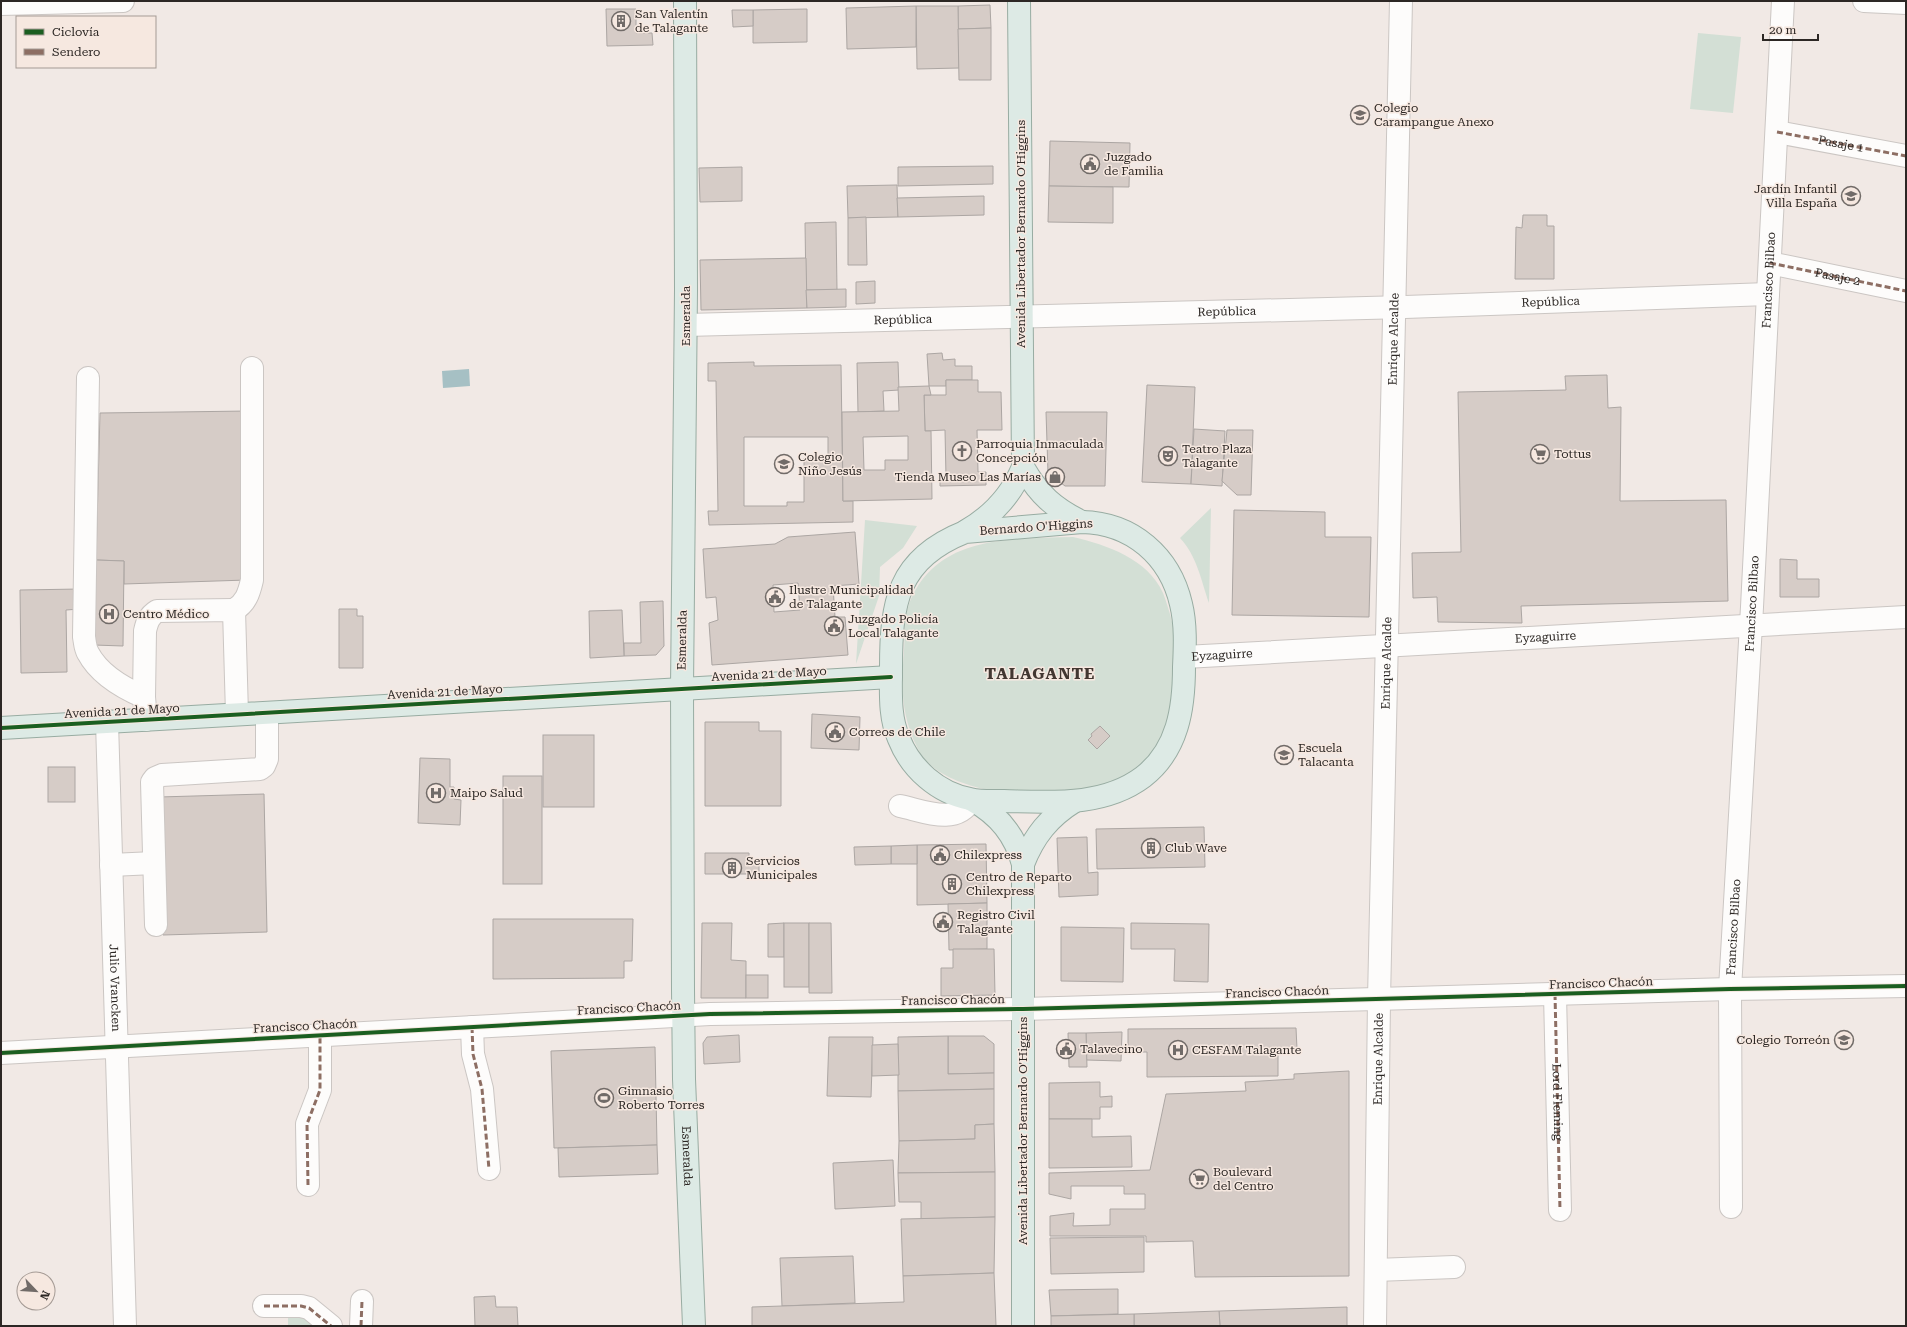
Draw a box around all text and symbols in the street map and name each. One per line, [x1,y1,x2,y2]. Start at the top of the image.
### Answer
place label: San Valentín de Talagante [635,7,709,35]
building icon: San Valentín de Talagante [610,10,632,32]
legend [16,16,156,68]
scale bar [1763,16,1818,42]
text: 20 m [1769,23,1796,37]
text: Ciclovía [52,25,100,39]
text: Sendero [52,45,100,59]
place label: Colegio Carampangue Anexo [1374,101,1494,129]
school or university icon: Colegio Carampangue Anexo [1349,104,1371,126]
street label: Avenida Libertador Bernardo O'Higgins [1014,120,1028,348]
street label: Pasaje 1 [1817,133,1865,155]
place label: Juzgado de Familia [1104,150,1164,178]
public building icon: Juzgado de Familia [1079,153,1101,175]
place label: Jardín Infantil Villa España [1754,182,1837,210]
school or university icon: Jardín Infantil Villa España [1840,185,1862,207]
street label: Francisco Bilbao [1759,232,1778,329]
street label: Pasaje 2 [1814,265,1862,288]
street label: Esmeralda [679,285,693,346]
street label: Enrique Alcalde [1386,292,1402,386]
street label: República [1521,294,1581,310]
street label: República [1197,304,1257,319]
street label: República [873,312,933,327]
place label: Parroquia Inmaculada Concepción [976,437,1104,465]
church icon: Parroquia Inmaculada Concepción [951,440,973,462]
place label: Teatro Plaza Talagante [1182,442,1252,470]
supermarket icon: Tottus [1529,443,1551,465]
theatre icon: Teatro Plaza Talagante [1157,445,1179,467]
place label: Tottus [1554,447,1591,461]
place label: Colegio Niño Jesús [798,450,862,478]
school or university icon: Colegio Niño Jesús [773,453,795,475]
shop icon: Tienda Museo Las Marías [1044,466,1066,488]
place label: Tienda Museo Las Marías [894,470,1041,484]
street label: Bernardo O'Higgins [979,516,1093,538]
street label: Francisco Bilbao [1742,555,1762,652]
place label: Ilustre Municipalidad de Talagante [789,583,914,611]
public building icon: Ilustre Municipalidad de Talagante [764,586,786,608]
hospital icon: Centro Médico [98,603,120,625]
place label: Centro Médico [123,607,209,621]
street label: Esmeralda [674,609,690,670]
place label: Juzgado Policía Local Talagante [848,612,939,640]
public building icon: Juzgado Policía Local Talagante [823,615,845,637]
street label: Enrique Alcalde [1378,616,1394,710]
street label: Eyzaguirre [1514,628,1577,646]
street label: Eyzaguirre [1191,646,1253,664]
street label: Avenida 21 de Mayo [711,664,827,684]
district label: TALAGANTE [985,664,1095,683]
street label: Avenida 21 de Mayo [387,682,503,702]
street label: Avenida 21 de Mayo [64,701,180,721]
public building icon: Correos de Chile [824,721,846,743]
place label: Correos de Chile [849,725,946,739]
place label: Escuela Talacanta [1298,741,1354,769]
school or university icon: Escuela Talacanta [1273,744,1295,766]
hospital icon: Maipo Salud [425,782,447,804]
place label: Maipo Salud [450,786,523,800]
building icon: Club Wave [1140,837,1162,859]
place label: Club Wave [1165,841,1227,855]
public building icon: Chilexpress [929,844,951,866]
place label: Chilexpress [954,848,1022,862]
place label: Servicios Municipales [746,854,817,882]
building icon: Servicios Municipales [721,857,743,879]
place label: Centro de Reparto Chilexpress [966,870,1072,898]
building icon: Centro de Reparto Chilexpress [941,873,963,895]
street label: Francisco Bilbao [1724,879,1743,976]
place label: Registro Civil Talagante [957,908,1035,936]
public building icon: Registro Civil Talagante [932,911,954,933]
street label: Julio Vrancken [107,944,123,1032]
street label: Francisco Chacón [1549,974,1653,992]
street label: Francisco Chacón [1225,983,1329,1001]
street label: Francisco Chacón [901,992,1005,1008]
street label: Francisco Chacón [577,998,682,1018]
street label: Enrique Alcalde [1371,1012,1386,1105]
street label: Francisco Chacón [253,1016,358,1036]
street label: Avenida Libertador Bernardo O'Higgins [1016,1017,1030,1245]
school or university icon: Colegio Torreón [1833,1029,1855,1051]
place label: Colegio Torreón [1737,1033,1830,1047]
public building icon: Talavecino [1055,1038,1077,1060]
hospital icon: CESFAM Talagante [1167,1039,1189,1061]
place label: Talavecino [1080,1042,1143,1056]
place label: CESFAM Talagante [1192,1043,1302,1057]
street label: Lord Fleming [1550,1063,1565,1141]
place label: Gimnasio Roberto Torres [618,1084,705,1112]
sports icon: Gimnasio Roberto Torres [593,1087,615,1109]
street label: Esmeralda [679,1125,695,1187]
place label: Boulevard del Centro [1213,1165,1274,1193]
supermarket icon: Boulevard del Centro [1188,1168,1210,1190]
north arrow [16,1271,56,1311]
text: N [37,1288,52,1302]

